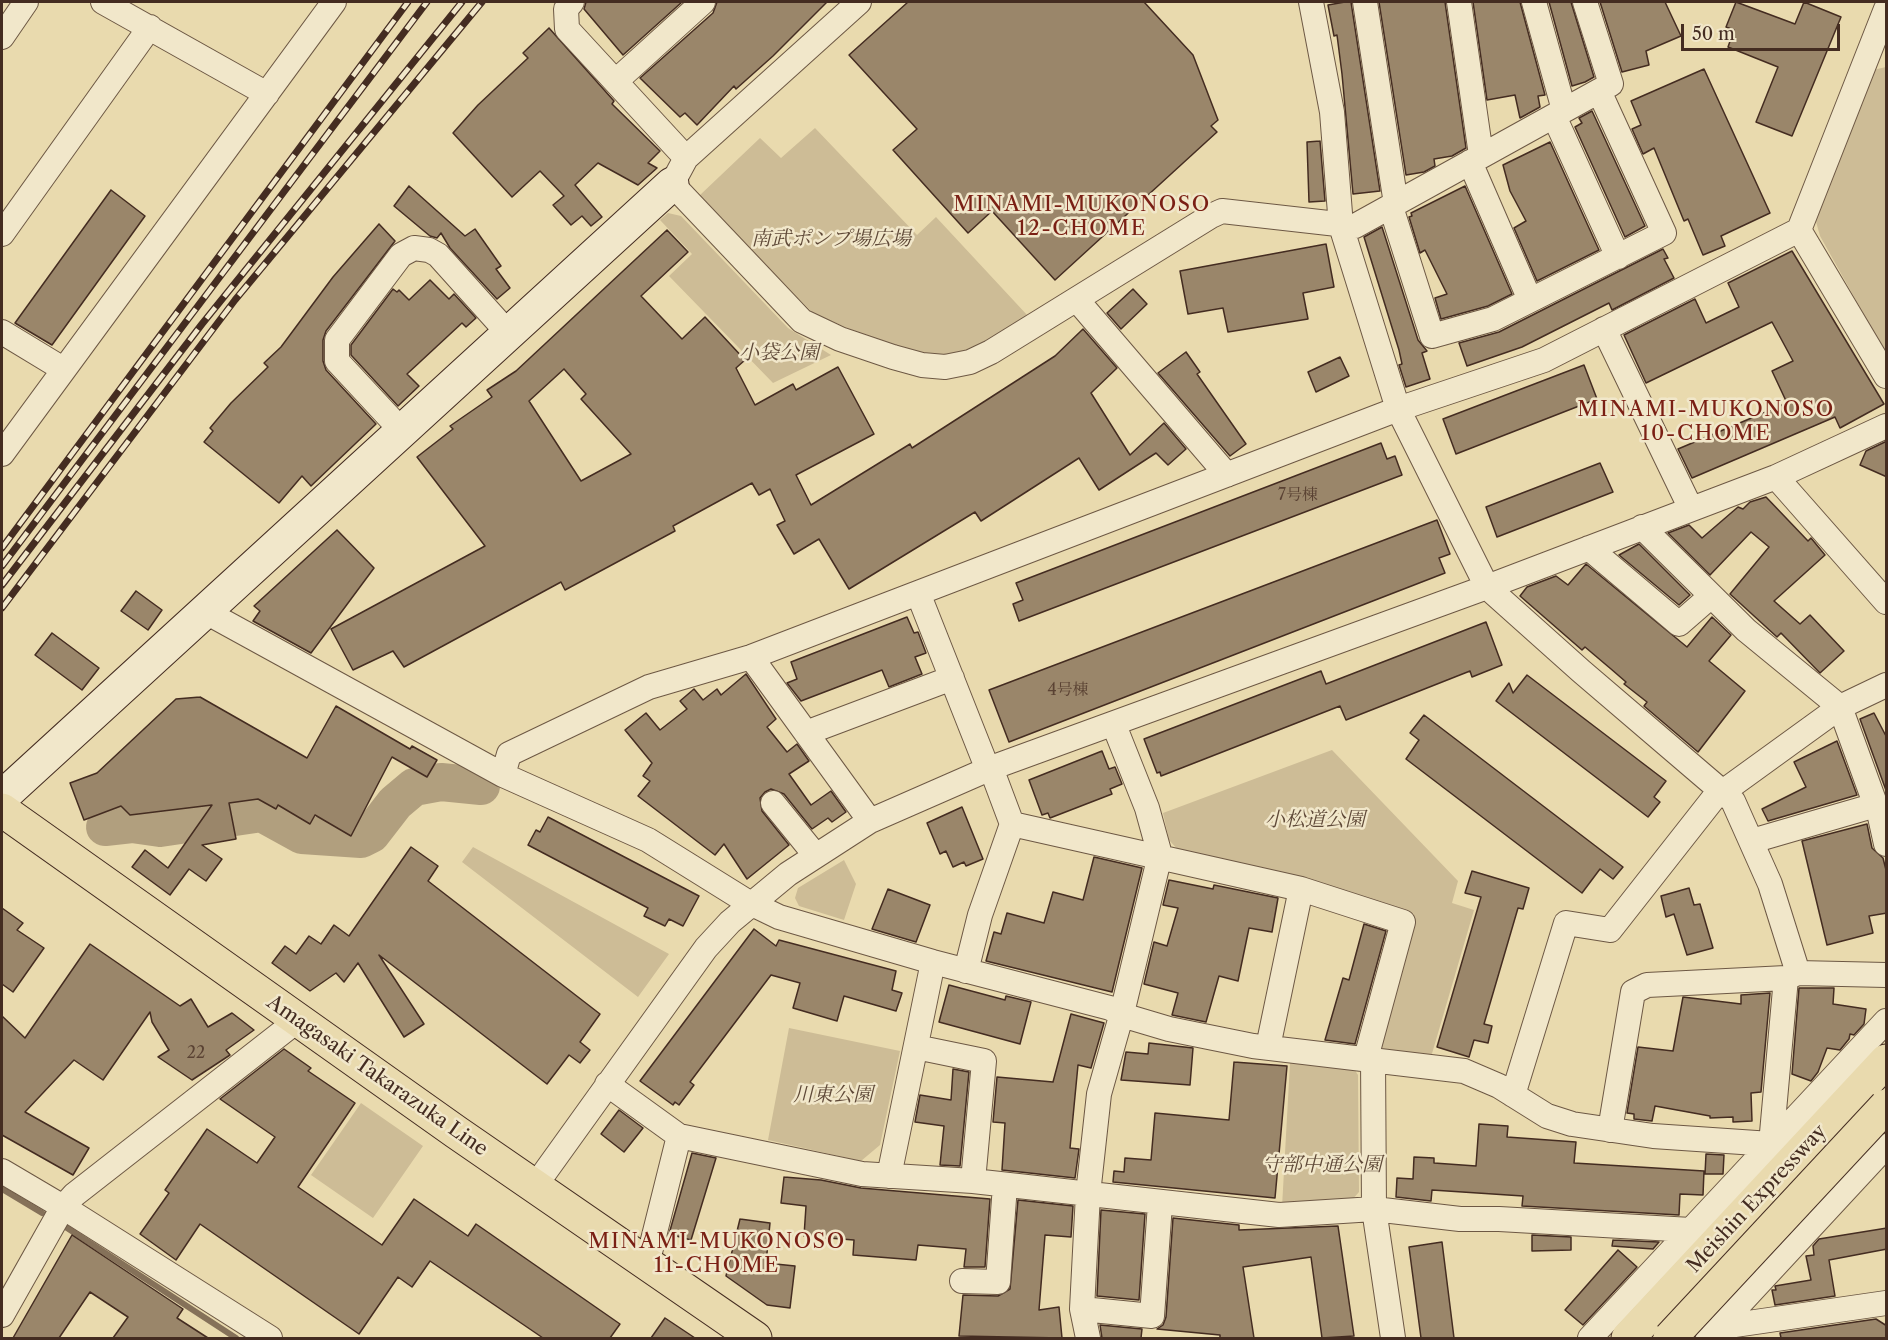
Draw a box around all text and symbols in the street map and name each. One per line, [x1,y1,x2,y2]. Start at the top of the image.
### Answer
scale bar [1684,12,1843,50]
text: 50 m [1692,23,1735,45]
district label: MINAMI-MUKONOSO 12-CHOME [953,192,1211,242]
park label: 南武ポンプ場広場 [751,227,911,251]
park label: 小袋公園 [739,341,819,365]
district label: MINAMI-MUKONOSO 10-CHOME [1577,397,1835,447]
house number: 7号棟 [1278,485,1318,505]
house number: 4号棟 [1047,680,1089,700]
park label: 小松道公園 [1265,808,1365,832]
street label: Amagasaki Takarazuka Line [262,990,492,1162]
house number: 22 [187,1043,205,1063]
park label: 川東公園 [793,1083,873,1107]
street label: Meishin Expressway [1682,1120,1832,1278]
park label: 守部中通公園 [1262,1153,1382,1177]
district label: MINAMI-MUKONOSO 11-CHOME [588,1229,846,1279]

